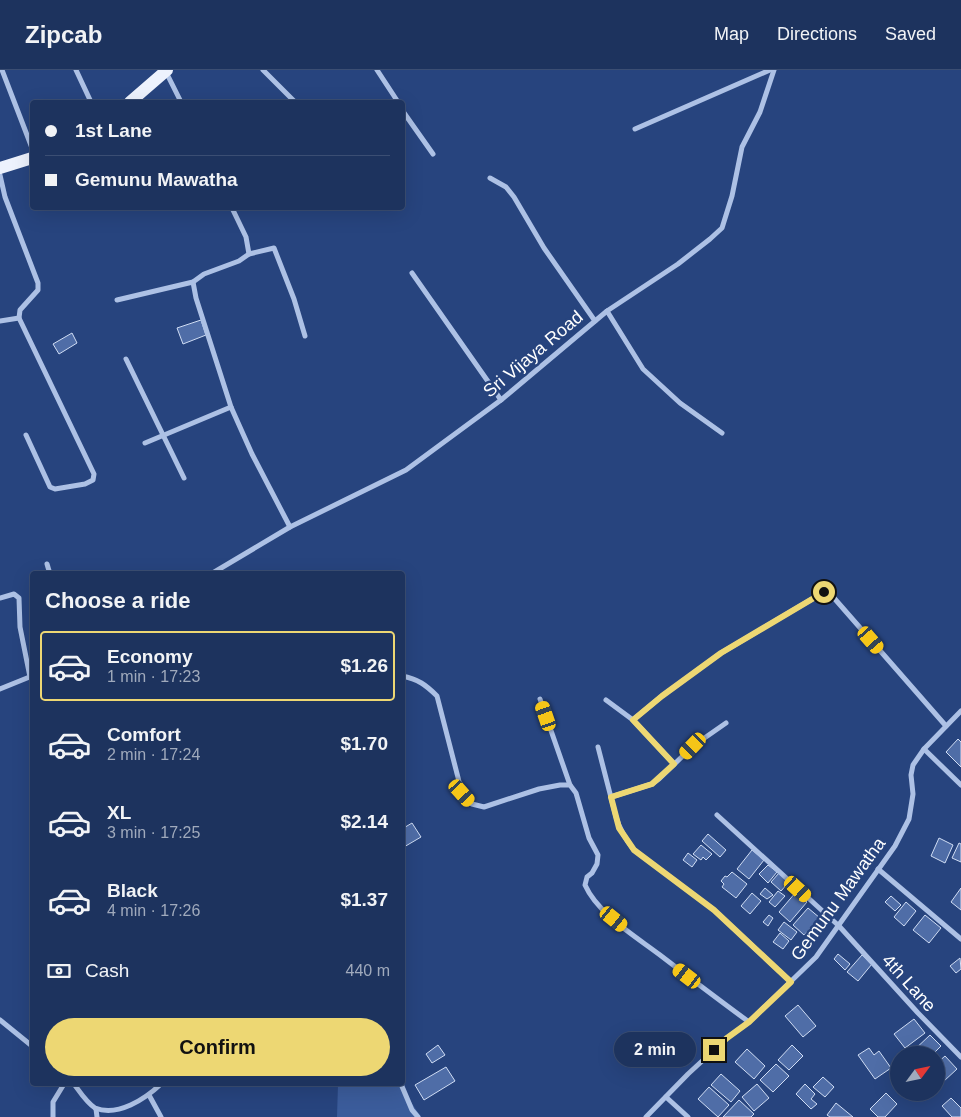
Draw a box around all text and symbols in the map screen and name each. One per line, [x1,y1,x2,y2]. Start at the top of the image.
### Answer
text: Zipcab [25,21,102,48]
text: Map [714,24,749,44]
text: Directions [777,24,857,44]
text: Saved [885,24,936,44]
text: 1st Lane [75,120,152,141]
text: Gemunu Mawatha [75,169,238,190]
street label: Sri Vijaya Road [479,307,587,401]
route start [813,581,835,603]
text: Choose a ride [45,588,190,613]
car [855,624,886,656]
icon: car [47,644,92,689]
text: Economy [107,646,193,667]
text: $1.26 [340,655,388,676]
text: 1 min · 17:23 [107,668,200,685]
car [534,699,557,733]
icon: car [47,722,92,767]
text: Comfort [107,724,181,745]
car [677,730,708,762]
text: $1.70 [340,733,388,754]
text: 2 min · 17:24 [107,746,200,763]
car [446,777,477,809]
icon: car [47,800,92,845]
text: XL [107,802,131,823]
text: $2.14 [340,811,388,832]
text: 3 min · 17:25 [107,824,200,841]
street label: Gemunu Mawatha [787,833,890,964]
car [781,873,814,905]
icon: car [47,878,92,923]
text: Black [107,880,158,901]
text: $1.37 [340,889,388,910]
text: 4 min · 17:26 [107,902,200,919]
car [597,904,630,934]
street label: 4th Lane [878,950,940,1016]
icon: cash [45,957,73,985]
text: Cash [85,960,129,981]
car [670,961,703,991]
text: 440 m [346,962,390,979]
button: Confirm [45,1018,390,1076]
callout: 2 min [614,1032,696,1068]
route end [703,1039,725,1061]
text: 2 min [634,1041,676,1058]
north arrow [890,1046,945,1101]
map controls [890,1046,945,1101]

